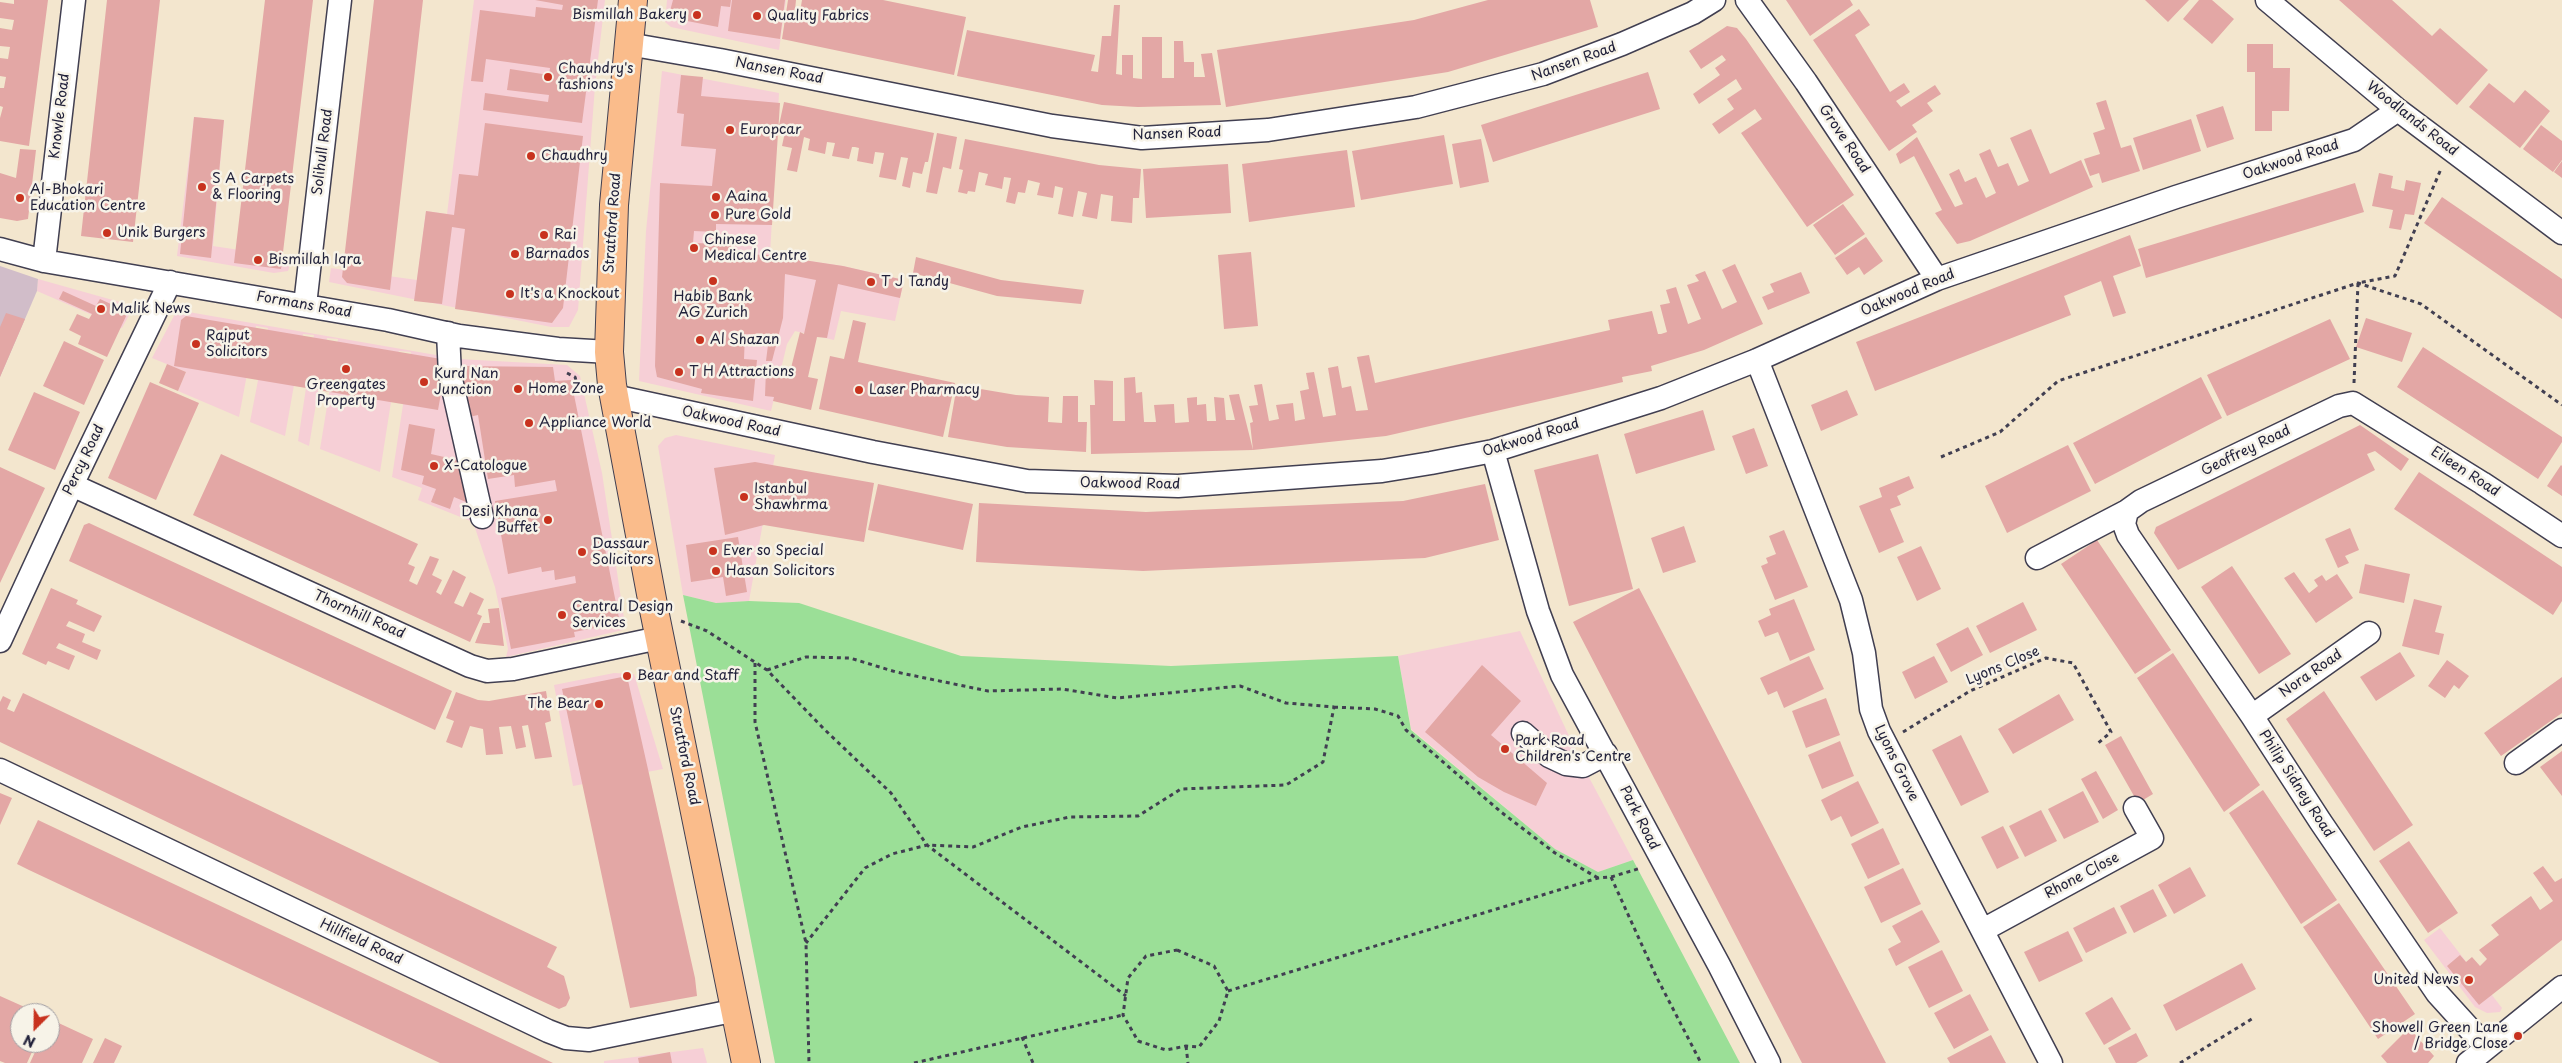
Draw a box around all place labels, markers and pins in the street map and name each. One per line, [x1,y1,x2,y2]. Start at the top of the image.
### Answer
place label: Bismillah Bakery [572,7,687,23]
place label: Quality Fabrics [767,8,869,24]
marker: Bismillah Bakery [691,9,703,21]
marker: Quality Fabrics [751,10,763,22]
place label: Chauhdry's fashions [558,61,633,94]
marker: Chauhdry's fashions [542,71,554,83]
place label: Europcar [740,122,801,138]
marker: Europcar [724,124,736,136]
place label: Chaudhry [541,148,608,164]
marker: Chaudhry [525,150,537,162]
place label: S A Carpets & Flooring [212,171,294,203]
marker: S A Carpets & Flooring [196,181,208,193]
place label: Al-Bhokari Education Centre [30,182,146,214]
place label: Aaina [726,189,767,205]
marker: Aaina [710,191,722,203]
marker: Al-Bhokari Education Centre [14,192,26,204]
place label: Pure Gold [725,207,791,223]
marker: Pure Gold [709,209,721,221]
place label: Unik Burgers [117,225,205,241]
marker: Unik Burgers [101,227,113,239]
place label: Rai [554,227,576,243]
marker: Rai [538,229,550,241]
place label: Chinese Medical Centre [704,232,807,264]
marker: Chinese Medical Centre [688,242,700,254]
place label: Barnados [525,246,589,262]
marker: Barnados [509,248,521,260]
place label: Bismillah Iqra [268,252,361,268]
marker: Bismillah Iqra [252,254,264,266]
place label: T J Tandy [881,274,949,290]
marker: Habib Bank AG Zurich [707,275,719,287]
marker: T J Tandy [865,276,877,288]
place label: It's a Knockout [520,286,619,302]
marker: It's a Knockout [504,288,516,300]
place label: Habib Bank AG Zurich [673,289,753,322]
place label: Malik News [111,301,190,317]
marker: Malik News [95,303,107,315]
place label: Rajput Solicitors [206,328,268,361]
place label: Al Shazan [710,332,780,348]
marker: Al Shazan [694,334,706,346]
marker: Rajput Solicitors [190,338,202,350]
marker: Greengates Property [340,363,352,375]
place label: T H Attractions [689,364,794,380]
place label: Kurd Nan Junction [434,366,499,398]
marker: T H Attractions [673,366,685,378]
marker: Kurd Nan Junction [418,376,430,388]
place label: Greengates Property [306,377,386,410]
place label: Home Zone [528,381,604,397]
place label: Laser Pharmacy [869,382,980,398]
marker: Home Zone [512,383,524,395]
marker: Laser Pharmacy [853,384,865,396]
place label: Appliance World [539,415,651,431]
marker: Appliance World [523,417,535,429]
place label: X-Catologue [444,458,527,474]
marker: X-Catologue [428,460,440,472]
place label: Istanbul Shawhrma [754,481,828,514]
marker: Istanbul Shawhrma [738,491,750,503]
place label: Desi Khana Buffet [461,504,538,536]
marker: Desi Khana Buffet [542,514,554,526]
place label: Dassaur Solicitors [592,536,654,568]
place label: Ever so Special [723,543,824,559]
marker: Ever so Special [707,545,719,557]
marker: Dassaur Solicitors [576,546,588,558]
place label: Hasan Solicitors [726,563,835,579]
marker: Hasan Solicitors [710,565,722,577]
place label: Central Design Services [572,599,673,632]
marker: Central Design Services [556,609,568,621]
place label: Bear and Staff [637,668,739,684]
marker: Bear and Staff [621,670,633,682]
place label: The Bear [527,696,589,712]
marker: The Bear [593,698,605,710]
place label: Park Road Children's Centre [1515,733,1631,766]
marker: Park Road Children's Centre [1499,743,1511,755]
place label: United News [2373,972,2459,988]
marker: United News [2463,974,2475,986]
place label: Showell Green Lane / Bridge Close [2372,1020,2508,1052]
marker: Showell Green Lane / Bridge Close [2512,1030,2524,1042]

